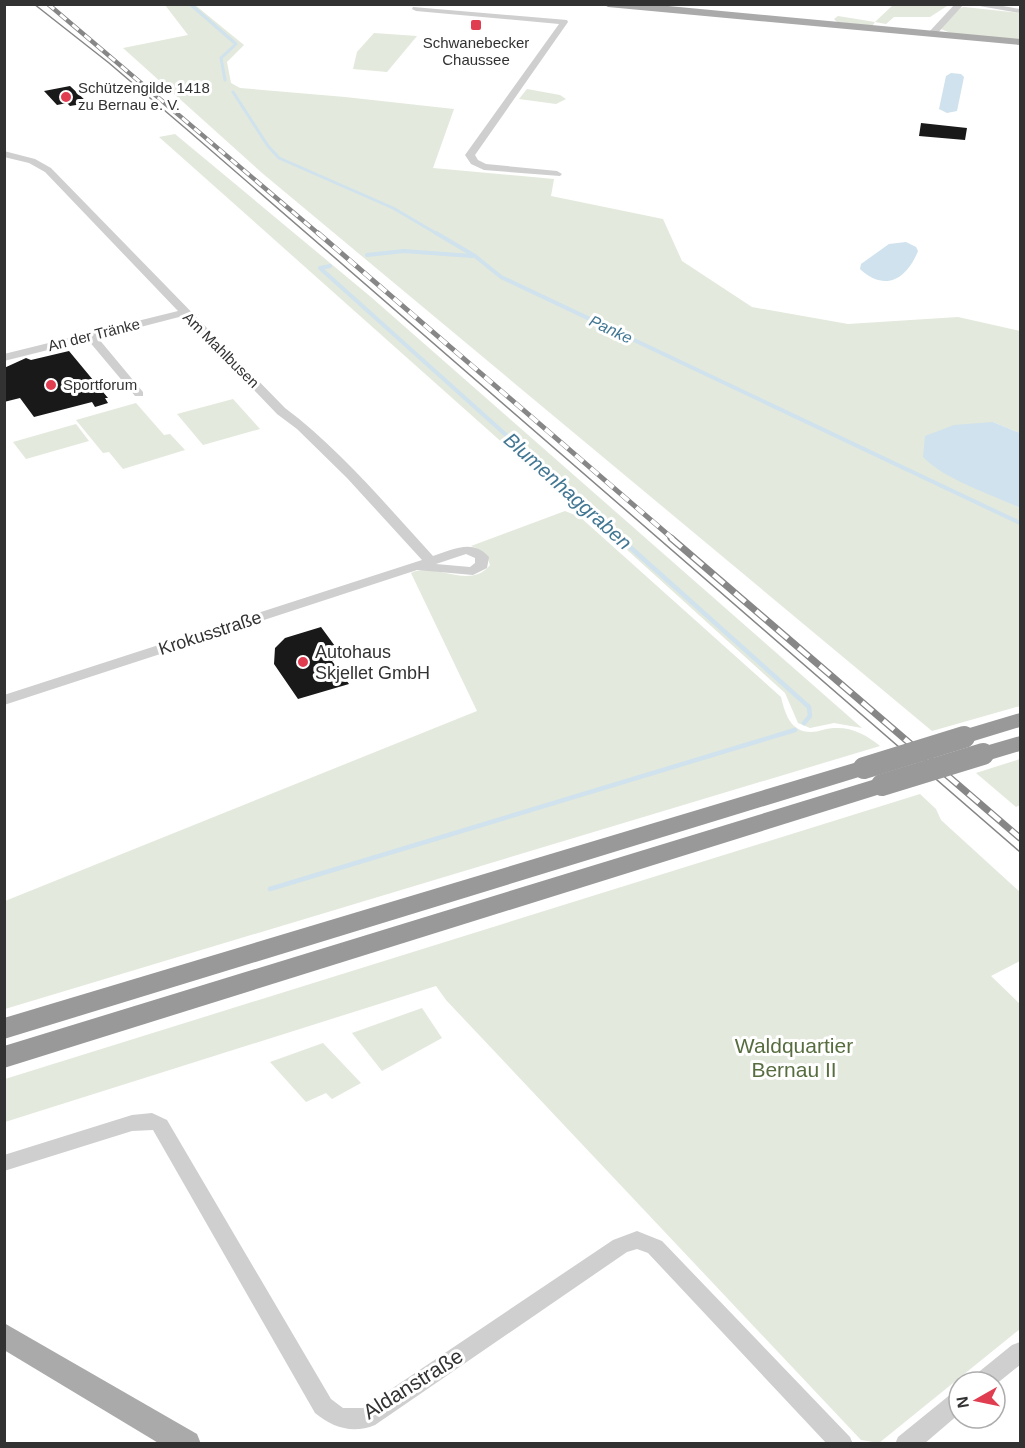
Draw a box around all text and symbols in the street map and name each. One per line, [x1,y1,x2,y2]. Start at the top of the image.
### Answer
marker: Schwanebecker Chaussee [469,18,483,32]
place label: Schwanebecker Chaussee [423,34,529,68]
place label: Schützengilde 1418 zu Bernau e. V. [78,79,210,113]
marker: Schützengilde 1418 zu Bernau e. V. [59,90,73,104]
street label: Am Mahlbusen [180,308,263,391]
water label: Panke [587,312,635,347]
street label: An der Tränke [46,315,142,354]
place label: Sportforum [63,376,137,393]
marker: Sportforum [44,378,58,392]
water label: Blumenhaggraben [500,428,636,554]
street label: Krokusstraße [156,607,264,659]
place label: Autohaus Skjellet GmbH [315,642,430,683]
marker: Autohaus Skjellet GmbH [296,655,310,669]
park label: Waldquartier Bernau II [735,1034,853,1081]
street label: Aldanstraße [359,1344,467,1423]
north arrow [947,1370,1007,1430]
text: N [953,1395,972,1409]

